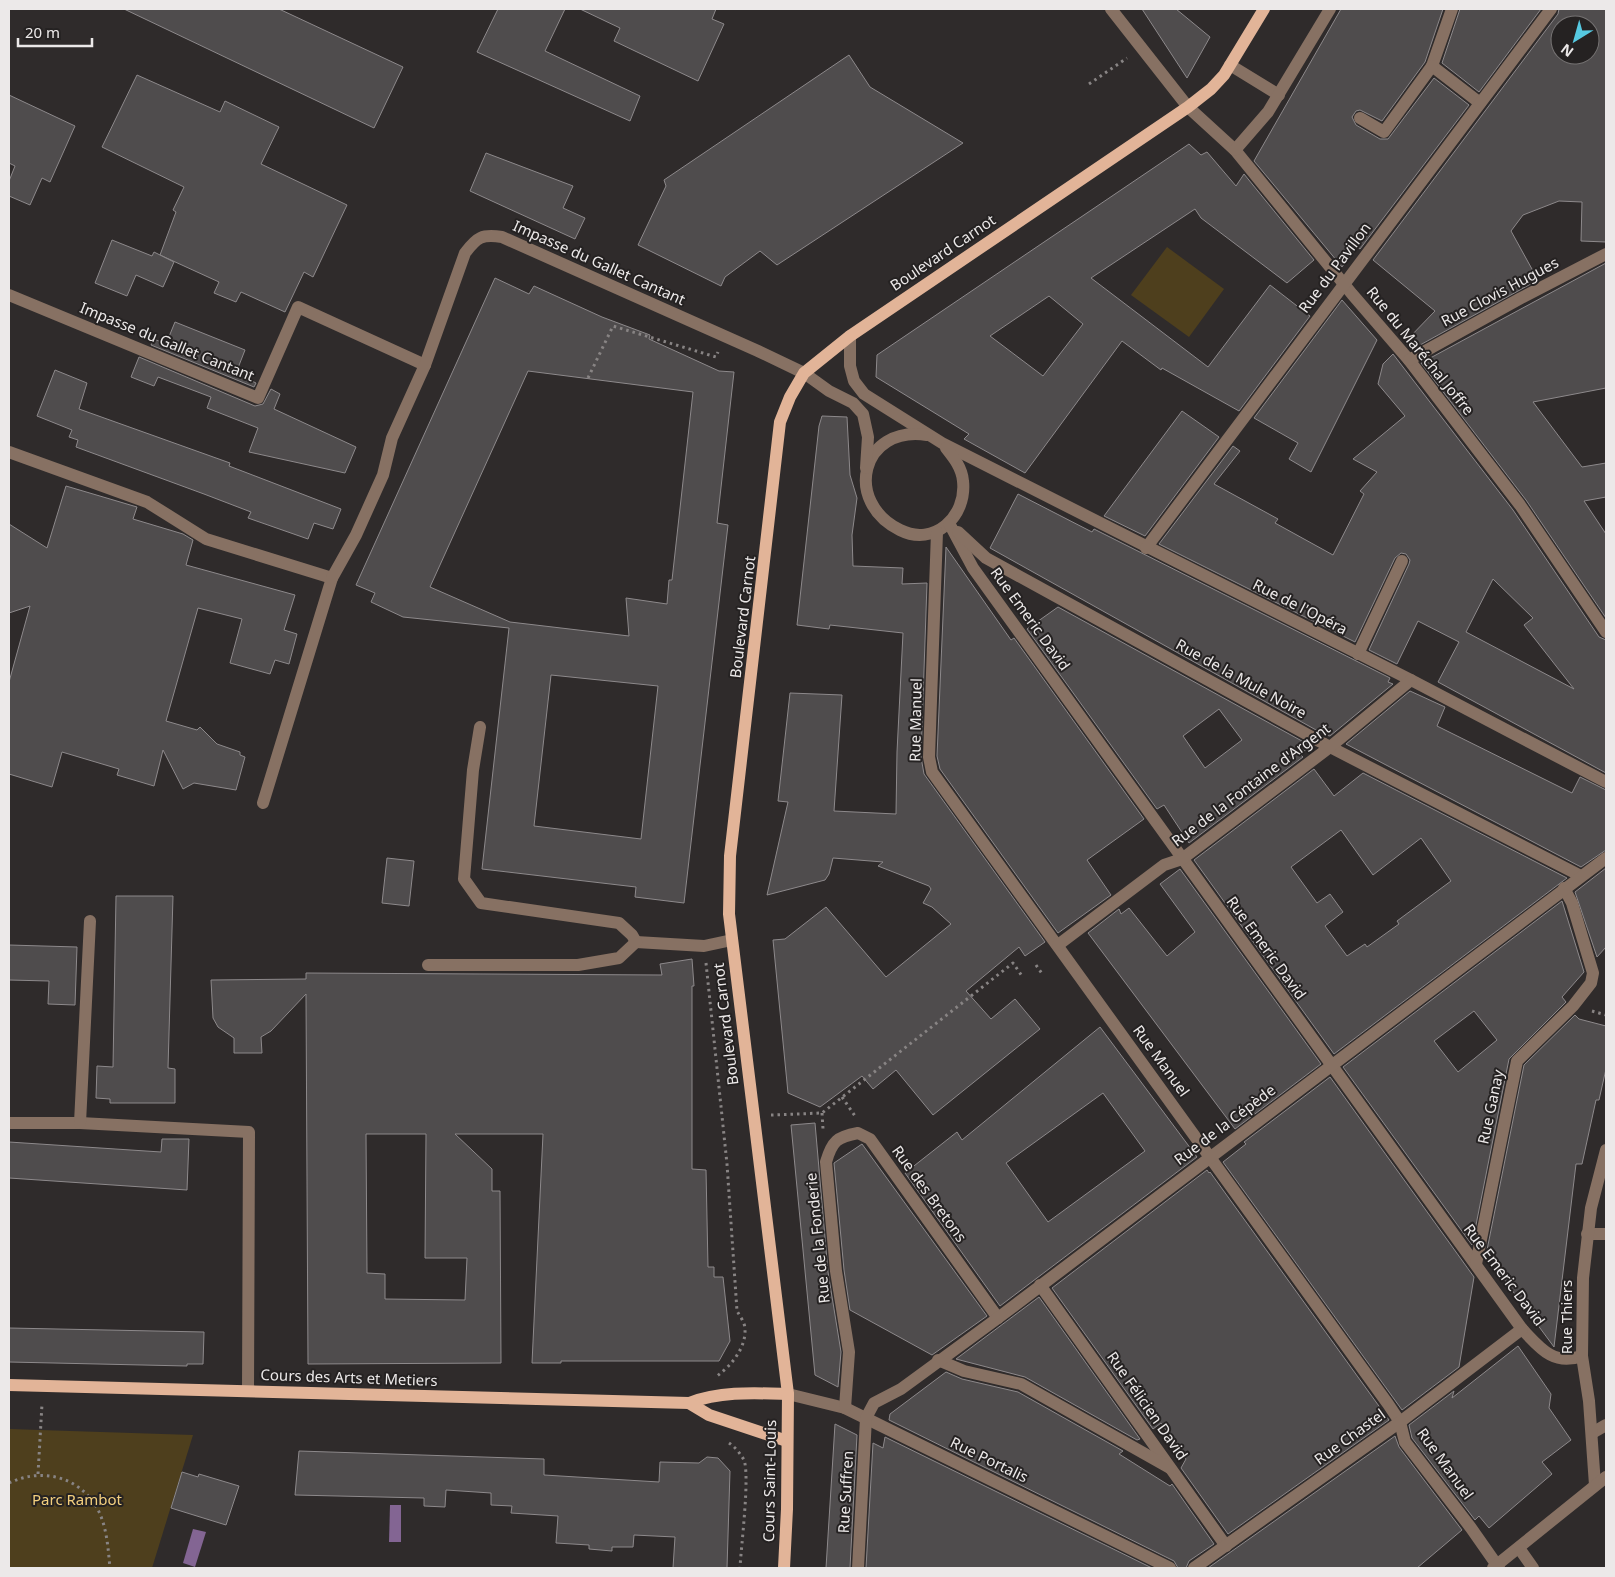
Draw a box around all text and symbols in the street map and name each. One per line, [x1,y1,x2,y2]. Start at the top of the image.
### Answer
scale bar [18,15,91,47]
north arrow [1550,15,1600,65]
text: 20 m [25,22,60,42]
text: N [1557,40,1577,62]
street label: Boulevard Carnot [886,209,1000,295]
street label: Impasse du Gallet Cantant [510,215,689,309]
street label: Rue du Pavillon [1294,218,1375,317]
street label: Rue Clovis Hugues [1437,252,1562,331]
street label: Rue du Maréchal Joffre [1363,282,1479,419]
street label: Impasse du Gallet Cantant [77,297,258,385]
street label: Boulevard Carnot [725,554,760,679]
street label: Rue Emeric David [987,563,1075,674]
street label: Rue de l'Opéra [1250,574,1351,639]
street label: Rue de la Mule Noire [1173,634,1310,722]
street label: Rue Manuel [904,678,926,762]
street label: Rue de la Fontaine d'Argent [1167,718,1334,850]
street label: Rue Emeric David [1223,892,1311,1003]
street label: Boulevard Carnot [708,961,742,1086]
street label: Rue Manuel [1129,1021,1195,1100]
street label: Rue Ganay [1472,1067,1508,1146]
street label: Rue de la Cépède [1170,1079,1279,1169]
street label: Rue des Bretons [888,1141,972,1246]
street label: Rue de la Fonderie [800,1172,834,1304]
street label: Rue Emeric David [1460,1219,1550,1330]
street label: Rue Thiers [1556,1280,1576,1354]
street label: Rue Félicien David [1103,1347,1193,1463]
street label: Cours des Arts et Metiers [260,1364,438,1390]
street label: Rue Chastel [1310,1404,1389,1469]
street label: Cours Saint-Louis [758,1420,780,1542]
street label: Rue Manuel [1413,1424,1479,1503]
street label: Rue Portalis [947,1432,1032,1487]
street label: Rue Suffren [833,1450,857,1534]
park label: Parc Rambot [32,1489,123,1509]

